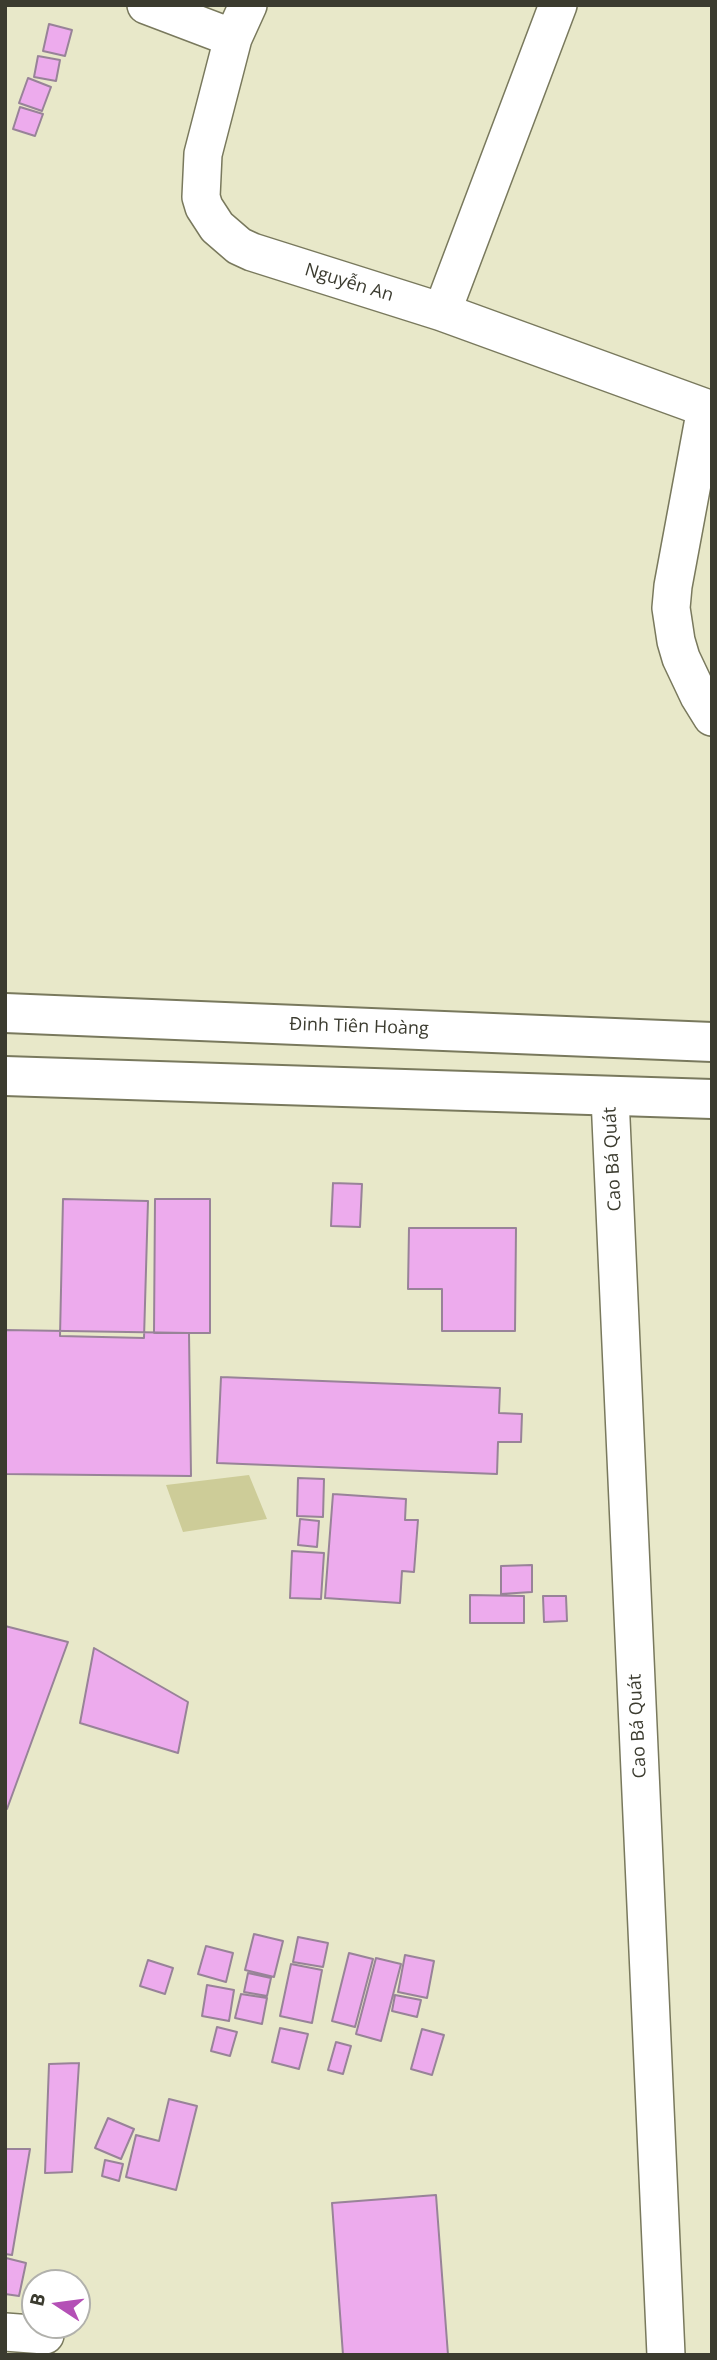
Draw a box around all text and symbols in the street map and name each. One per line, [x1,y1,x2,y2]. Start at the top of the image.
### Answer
street label: Nguyễn An [302,259,396,307]
street label: Đinh Tiên Hoàng [289,1014,429,1040]
street label: Cao Bá Quát [599,1106,627,1212]
street label: Cao Bá Quát [624,1673,652,1779]
north arrow [21,2269,91,2339]
text: B [23,2291,52,2309]

